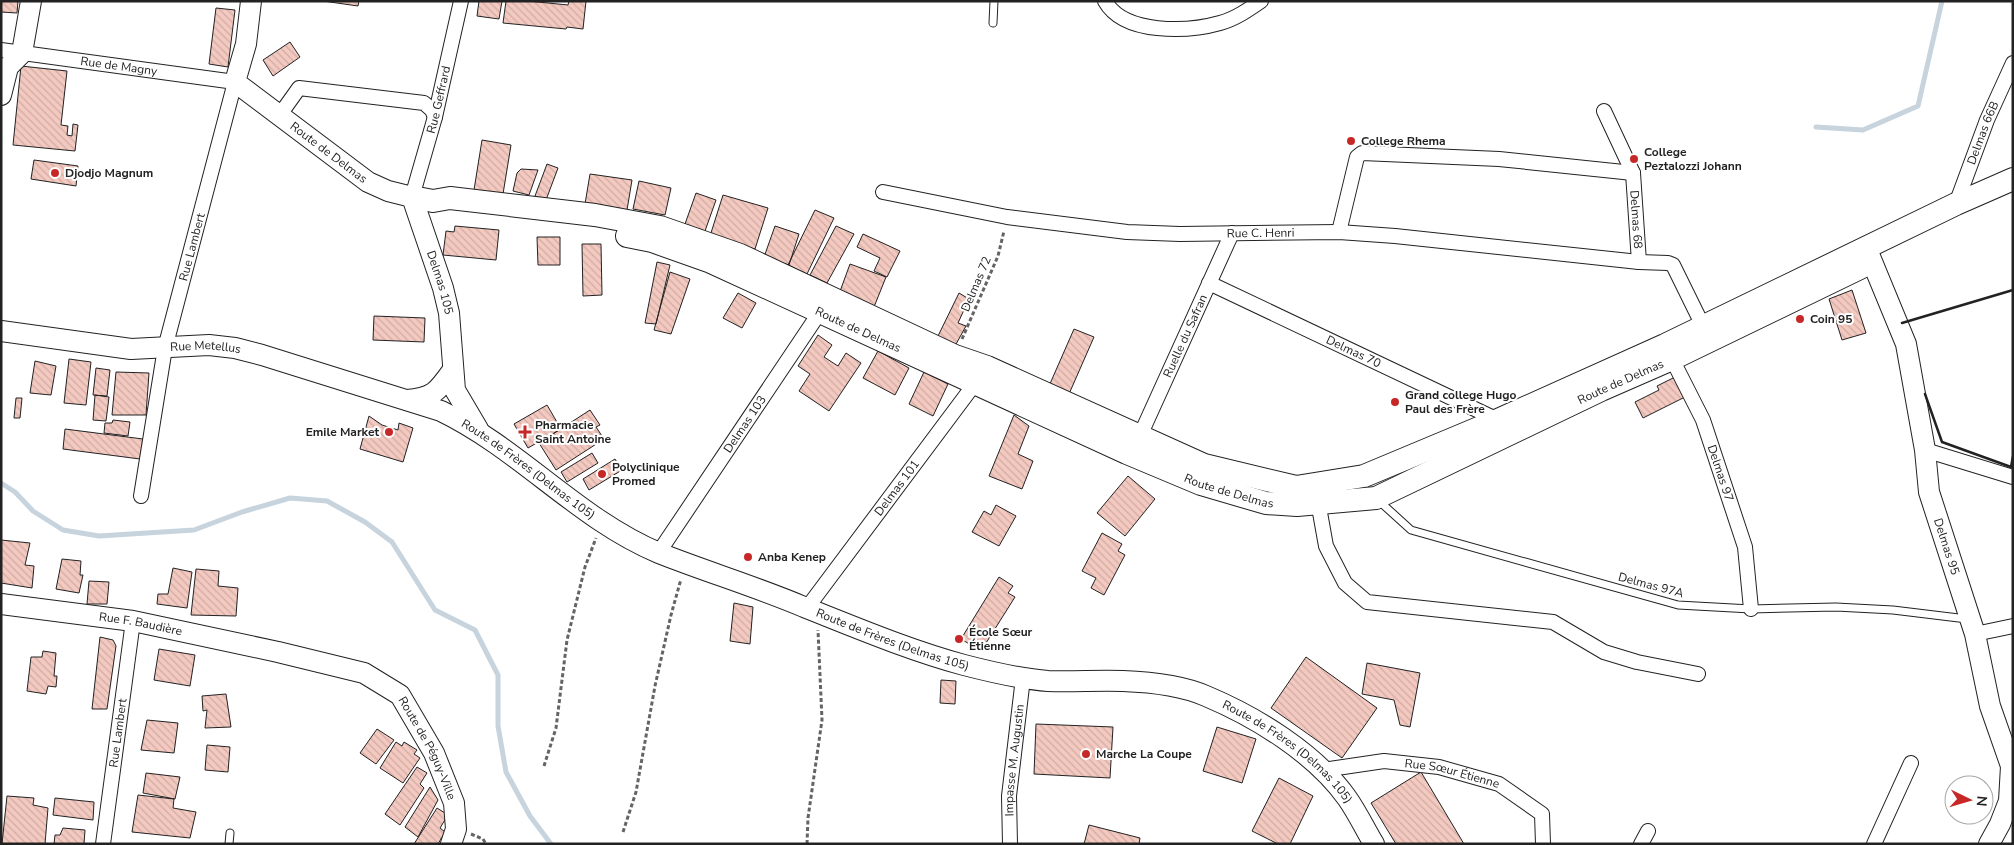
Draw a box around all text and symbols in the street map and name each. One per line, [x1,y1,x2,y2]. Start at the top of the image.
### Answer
street label: Rue de Magny [79,53,159,79]
street label: Rue Geffrard [423,64,454,135]
street label: Delmas 66B [1963,99,2003,167]
street label: Route de Delmas [287,118,371,187]
place label: College Rhema [1361,133,1446,149]
marker: College Rhema [1345,135,1357,147]
place label: College Peztalozzi Johann [1644,144,1742,174]
marker: College Peztalozzi Johann [1628,153,1640,165]
place label: Djodjo Magnum [65,165,153,181]
marker: Djodjo Magnum [49,167,61,179]
street label: Delmas 68 [1626,190,1646,249]
street label: Rue Lambert [175,211,209,283]
street label: Rue C. Henri [1227,225,1294,241]
street label: Delmas 105 [423,248,457,316]
street label: Delmas 72 [957,254,995,314]
street label: Ruelle du Safran [1159,292,1211,380]
street label: Route de Delmas [813,303,904,356]
place label: Coin 95 [1810,311,1852,327]
marker: Coin 95 [1794,313,1806,325]
street label: Delmas 70 [1324,332,1384,371]
street label: Rue Metellus [170,337,243,357]
street label: Route de Delmas [1575,356,1666,408]
place label: Grand college Hugo Paul des Frère [1405,387,1517,417]
street label: Delmas 103 [720,392,770,456]
marker: Grand college Hugo Paul des Frère [1389,396,1401,408]
street label: Route de Frères (Delmas 105) [458,415,598,523]
place label: Pharmacie Saint Antoine [535,417,612,447]
place label: Emile Market [306,424,379,440]
marker: Emile Market [383,426,395,438]
marker: Pharmacie Saint Antoine [519,426,531,438]
street label: Delmas 97 [1704,443,1737,503]
street label: Delmas 101 [871,457,923,519]
place label: Polyclinique Promed [612,459,680,489]
marker: Polyclinique Promed [596,468,608,480]
street label: Route de Delmas [1182,470,1274,511]
street label: Delmas 95 [1930,516,1963,577]
place label: Anba Kenep [758,549,826,565]
marker: Anba Kenep [742,551,754,563]
street label: Delmas 97A [1616,569,1686,602]
street label: Route de Frères (Delmas 105) [814,605,971,674]
street label: Rue F. Baudière [98,609,184,639]
place label: École Sœur Étienne [969,624,1033,654]
marker: École Sœur Étienne [953,633,965,645]
street label: Route de Péguy-Ville [395,693,460,802]
street label: Route de Frères (Delmas 105) [1220,696,1356,806]
street label: Rue Lambert [105,697,131,769]
street label: Impasse M. Augustin [1001,703,1028,817]
place label: Marche La Coupe [1096,746,1192,762]
marker: Marche La Coupe [1080,748,1092,760]
street label: Rue Sœur Étienne [1404,755,1501,792]
north arrow [1944,775,1994,825]
text: N [1972,795,1991,807]

